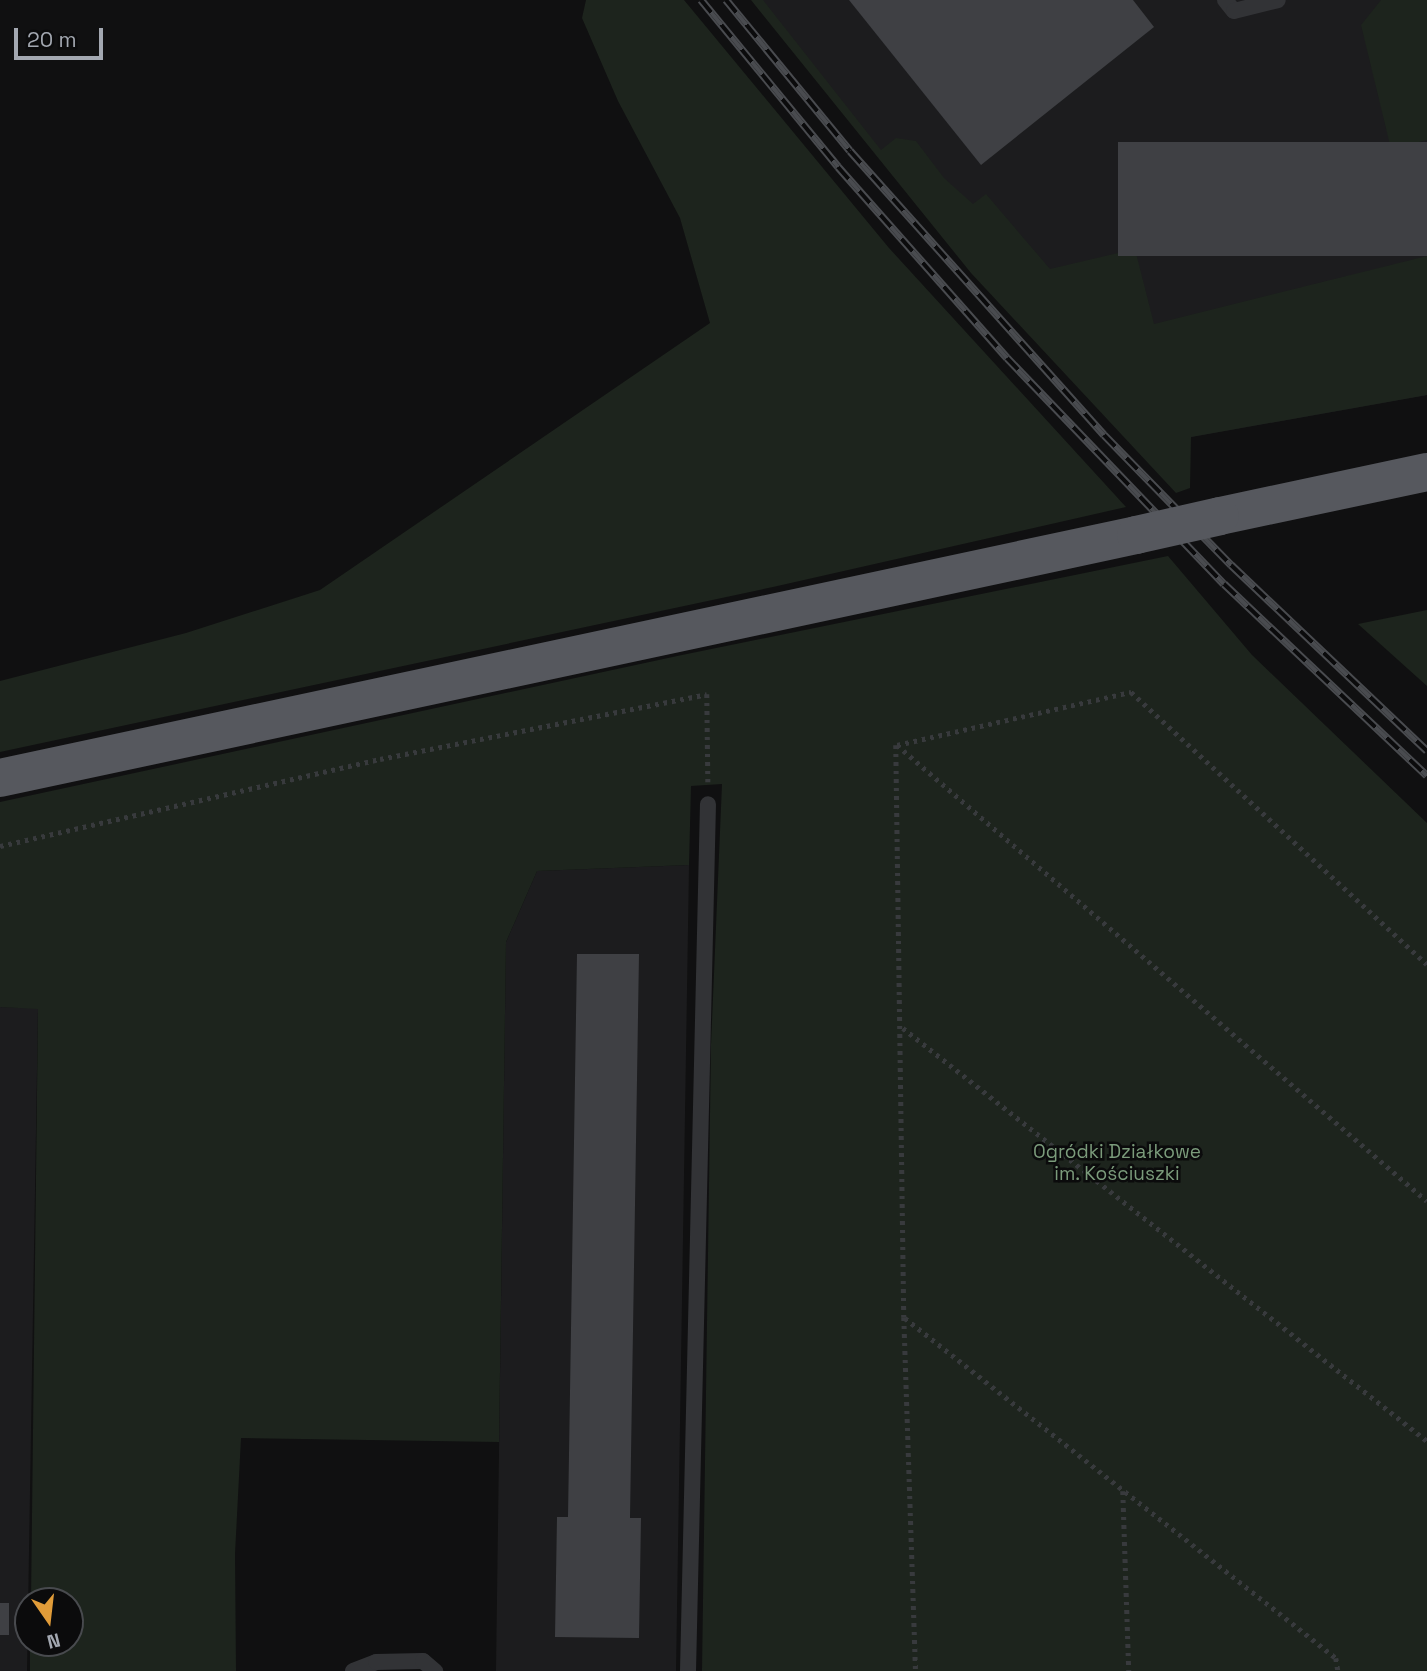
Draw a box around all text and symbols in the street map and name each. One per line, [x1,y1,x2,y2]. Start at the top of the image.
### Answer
scale bar [18,14,107,58]
text: 20 m [27,26,77,53]
park label: Ogródki Działkowe im. Kościuszki [1033,1141,1201,1185]
north arrow [14,1587,84,1657]
text: N [45,1627,63,1655]

